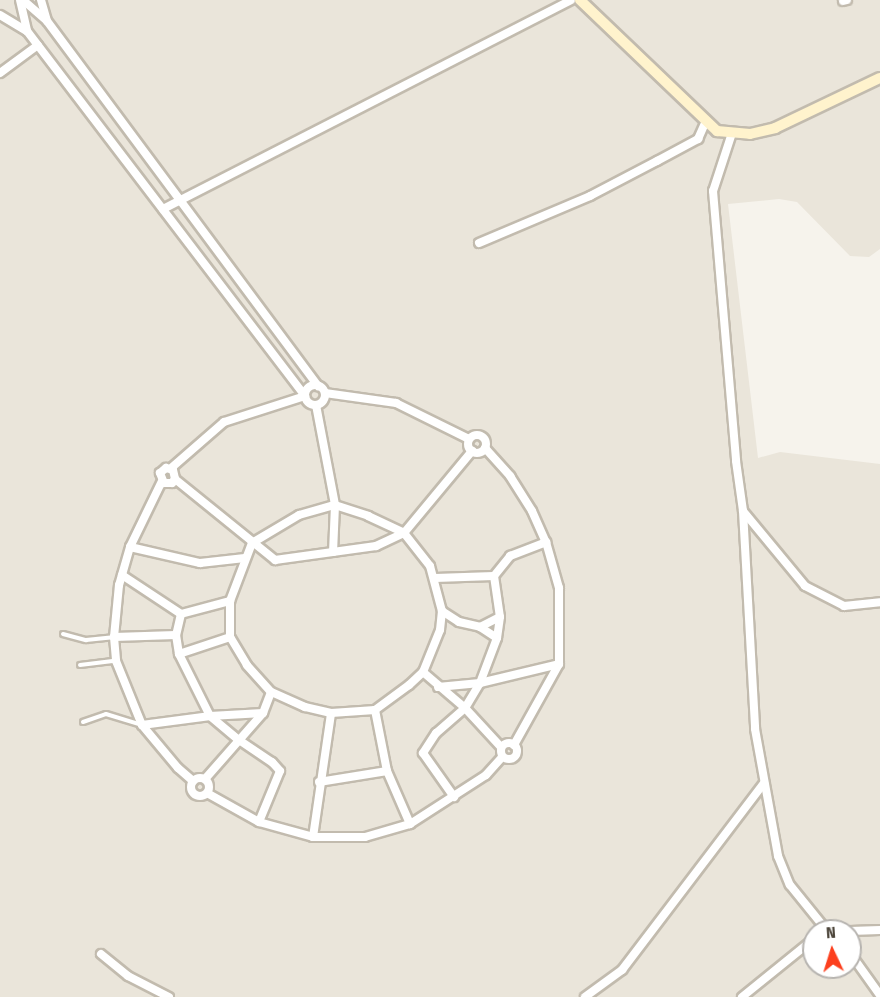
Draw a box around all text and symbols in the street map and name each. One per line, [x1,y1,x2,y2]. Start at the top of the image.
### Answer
north arrow [802,919,862,979]
text: N [825,923,836,942]

